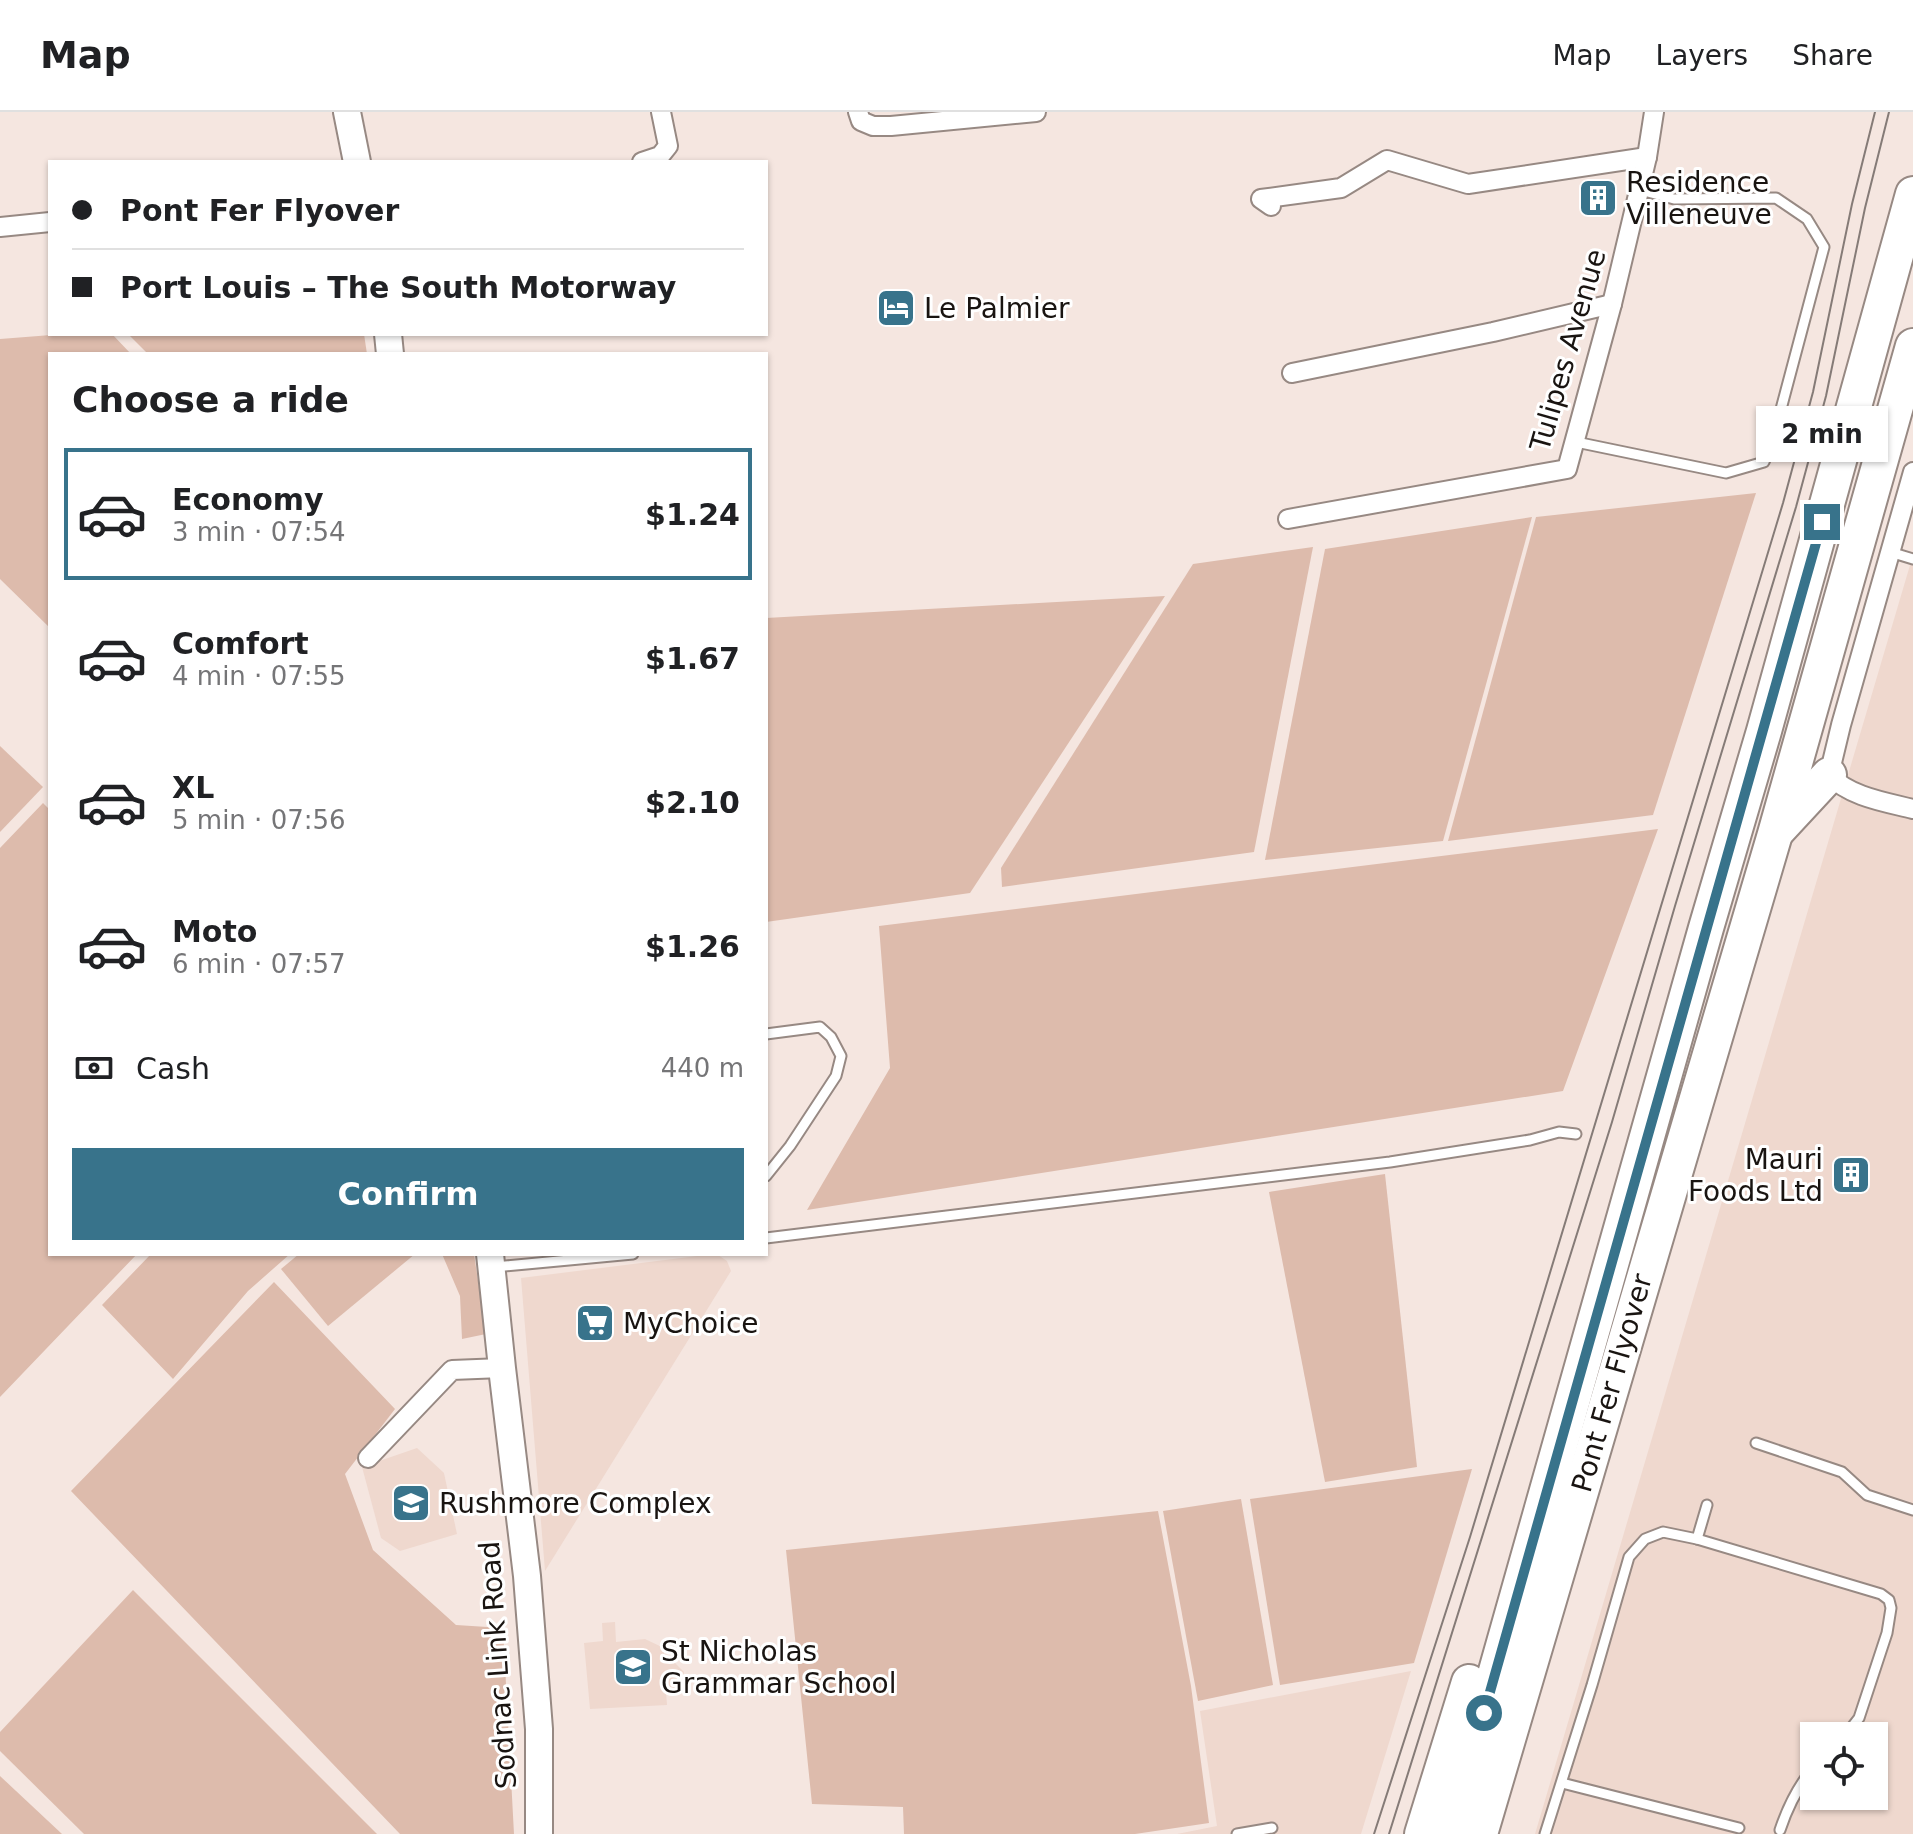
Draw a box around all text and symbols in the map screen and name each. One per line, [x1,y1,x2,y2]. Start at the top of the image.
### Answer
text: Map [40,33,131,77]
text: Map [1552,39,1612,72]
text: Layers [1656,39,1748,72]
text: Share [1792,39,1873,72]
place label: Residence Villeneuve [1626,166,1772,231]
building icon: Residence Villeneuve [1577,177,1619,219]
text: Pont Fer Flyover [120,193,399,228]
street label: Tulipes Avenue [1523,245,1613,456]
text: Port Louis – The South Motorway [120,270,676,305]
hotel icon: Le Palmier [875,287,917,329]
place label: Le Palmier [924,292,1070,325]
text: Choose a ride [72,379,349,420]
callout: 2 min [1756,406,1888,462]
text: 2 min [1781,419,1863,449]
icon: car [76,478,148,550]
text: Economy [172,482,324,517]
text: $1.24 [645,497,740,532]
route end [1804,504,1840,540]
text: 3 min · 07:54 [172,517,346,547]
icon: car [76,622,148,694]
text: Comfort [172,626,309,661]
text: $1.67 [645,641,740,676]
text: 4 min · 07:55 [172,661,346,691]
icon: car [76,766,148,838]
text: XL [172,770,214,805]
text: $2.10 [645,785,740,820]
text: 5 min · 07:56 [172,805,346,835]
icon: car [76,910,148,982]
text: Moto [172,914,257,949]
text: $1.26 [645,929,740,964]
text: 6 min · 07:57 [172,949,346,979]
icon: cash [72,1046,116,1090]
text: Cash [136,1051,210,1086]
text: 440 m [661,1053,744,1083]
place label: Mauri Foods Ltd [1688,1143,1823,1208]
button: Confirm [72,1148,744,1240]
building icon: Mauri Foods Ltd [1830,1154,1872,1196]
street label: Pont Fer Flyover [1565,1269,1659,1496]
supermarket icon: MyChoice [574,1302,616,1344]
place label: MyChoice [623,1307,759,1340]
school or university icon: Rushmore Complex [390,1482,432,1524]
place label: Rushmore Complex [439,1487,712,1520]
street label: Sodnac Link Road [473,1540,523,1790]
place label: St Nicholas Grammar School [661,1635,896,1700]
school or university icon: St Nicholas Grammar School [612,1646,654,1688]
route start [1466,1695,1502,1731]
map controls [1800,1722,1888,1810]
button: locate [1800,1722,1888,1810]

